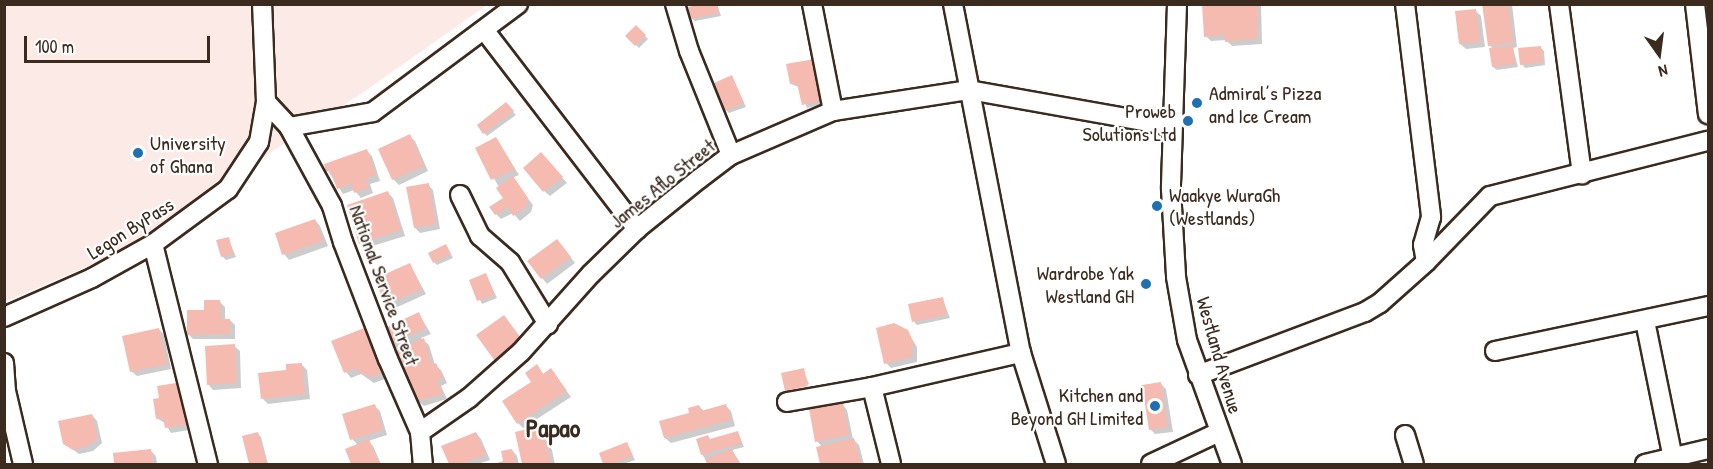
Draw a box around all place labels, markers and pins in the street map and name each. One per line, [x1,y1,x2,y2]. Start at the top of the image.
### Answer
place label: Admiral’s Pizza and Ice Cream [1209,80,1321,127]
marker: Admiral’s Pizza and Ice Cream [1190,96,1204,110]
place label: Proweb Solutions Ltd [1083,98,1176,145]
marker: Proweb Solutions Ltd [1181,114,1195,128]
place label: University of Ghana [150,130,226,177]
marker: University of Ghana [131,146,145,160]
place label: Waakye WuraGh (Westlands) [1169,183,1280,230]
marker: Waakye WuraGh (Westlands) [1150,199,1164,213]
place label: Wardrobe Yak Westland GH [1037,260,1134,307]
marker: Wardrobe Yak Westland GH [1139,277,1153,291]
place label: Kitchen and Beyond GH Limited [1011,382,1143,429]
marker: Kitchen and Beyond GH Limited [1148,399,1162,413]

